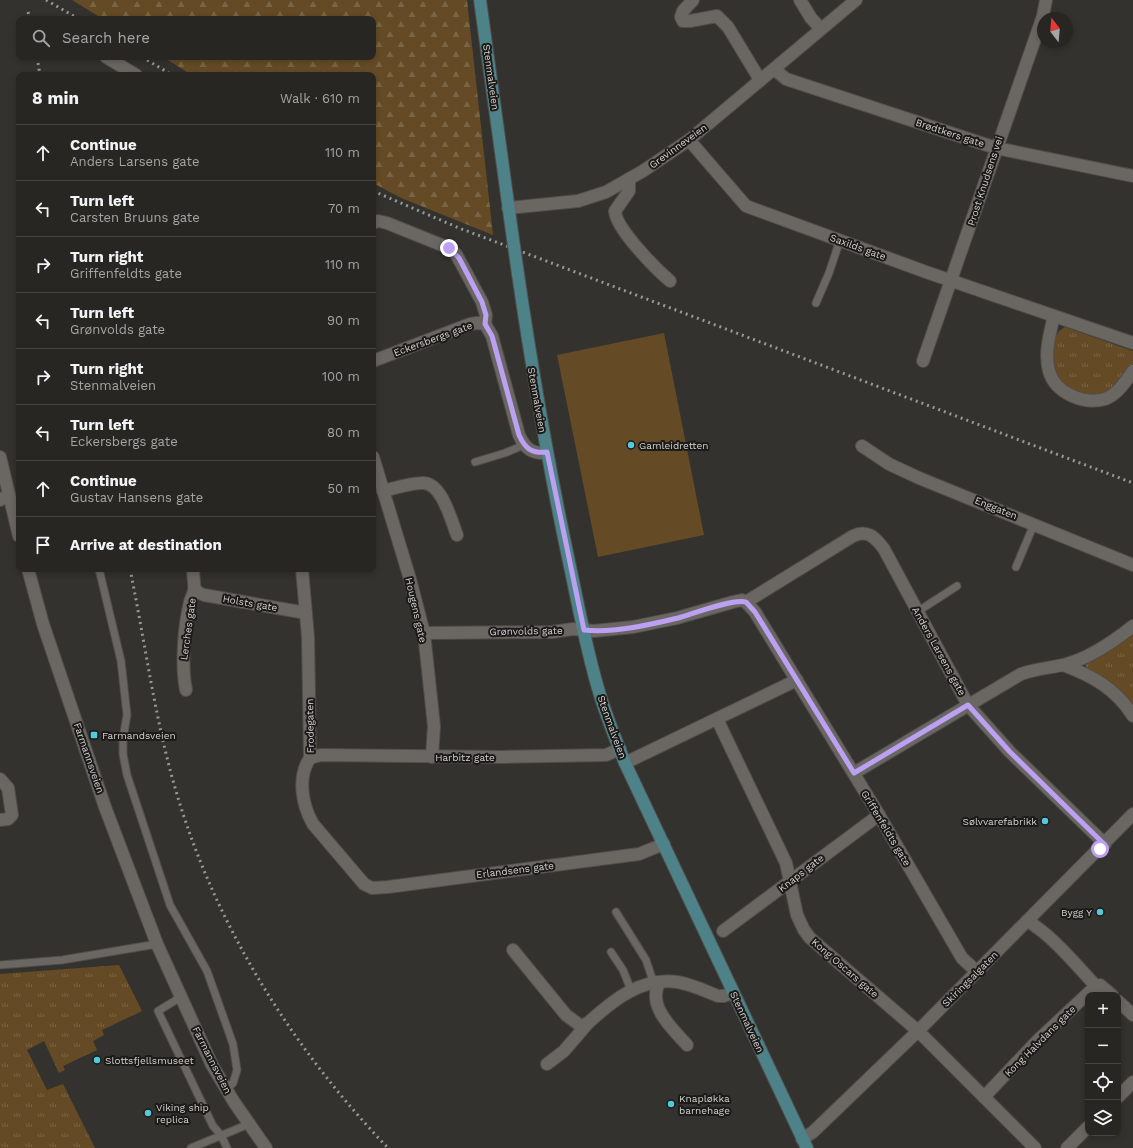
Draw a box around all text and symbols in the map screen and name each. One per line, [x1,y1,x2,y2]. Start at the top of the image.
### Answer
north arrow [1037,12,1073,48]
search box [16,16,376,60]
icon: search [30,27,52,49]
text: Search here [62,29,150,47]
street label: Stenmalveien [481,43,501,111]
text: 8 min [32,88,79,108]
text: Walk · 610 m [280,91,360,106]
street label: Brødtkers gate [914,117,986,149]
street label: Grevinneveien [647,121,709,171]
street label: Prost Knudsens vei [965,135,1005,227]
text: Continue [70,136,137,154]
icon: ahead [32,142,54,164]
text: 110 m [325,145,360,160]
text: Anders Larsens gate [70,154,199,169]
text: Turn left [70,192,134,210]
icon: left [32,198,54,220]
text: 70 m [328,201,360,216]
text: Carsten Bruuns gate [70,210,200,225]
street label: Saxilds gate [829,232,888,262]
route end [440,239,458,257]
text: Turn right [70,248,143,266]
icon: right [32,254,54,276]
text: 110 m [325,257,360,272]
text: Griffenfeldts gate [70,266,182,281]
text: Turn left [70,304,134,322]
icon: left [32,310,54,332]
text: 90 m [327,313,360,328]
street label: Eckersbergs gate [392,320,474,358]
text: Grønvolds gate [70,322,165,337]
text: Turn right [70,360,143,378]
icon: right [32,366,54,388]
street label: Stenmalveien [526,366,548,434]
text: 100 m [322,369,360,384]
text: Stenmalveien [70,378,156,393]
text: Turn left [70,416,134,434]
icon: left [32,422,54,444]
text: 80 m [327,425,360,440]
text: Eckersbergs gate [70,434,178,449]
marker: Gamleidretten [626,440,636,450]
place label: Gamleidretten [639,440,708,451]
text: Continue [70,472,137,490]
icon: ahead [32,478,54,500]
text: 50 m [328,481,360,496]
text: Gustav Hansens gate [70,490,203,505]
street label: Enggaten [973,495,1019,521]
icon: arrive [32,534,54,556]
text: Arrive at destination [70,536,222,554]
street label: Hougens gate [403,577,429,644]
street label: Holsts gate [222,593,278,613]
street label: Lerches gate [178,597,198,661]
street label: Anders Larsens gate [910,605,968,697]
street label: Grønvolds gate [489,625,563,637]
street label: Stenmalveien [596,694,628,760]
street label: Frodegaten [304,699,316,753]
street label: Farmannsveien [72,721,106,795]
marker: Farmandsveien [89,730,99,740]
place label: Farmandsveien [102,730,176,741]
street label: Harbitz gate [435,752,495,763]
street label: Griffenfeldts gate [859,788,913,868]
place label: Sølvvarefabrikk [963,816,1037,827]
marker: Sølvvarefabrikk [1040,816,1050,826]
route start [1091,840,1109,858]
street label: Knaps gate [776,852,826,894]
street label: Erlandsens gate [475,860,555,880]
place label: Bygg Y [1061,907,1092,918]
marker: Bygg Y [1095,907,1105,917]
street label: Kong Oscars gate [810,936,881,1000]
street label: Skiringsalgaten [940,949,1000,1009]
street label: Stenmalveien [728,990,766,1054]
map controls [1085,992,1121,1136]
button: + [1085,992,1121,1028]
street label: Kong Halvdans gate [1002,1003,1078,1079]
street label: Farmannsveien [190,1025,234,1095]
button: − [1085,1028,1121,1064]
marker: Slottsfjellsmuseet [92,1055,102,1065]
place label: Slottsfjellsmuseet [105,1055,194,1066]
button: locate [1085,1064,1121,1100]
place label: Knapløkka barnehage [679,1093,730,1116]
marker: Knapløkka barnehage [666,1099,676,1109]
button: layers [1085,1100,1121,1136]
place label: Viking ship replica [156,1102,209,1125]
marker: Viking ship replica [143,1108,153,1118]

